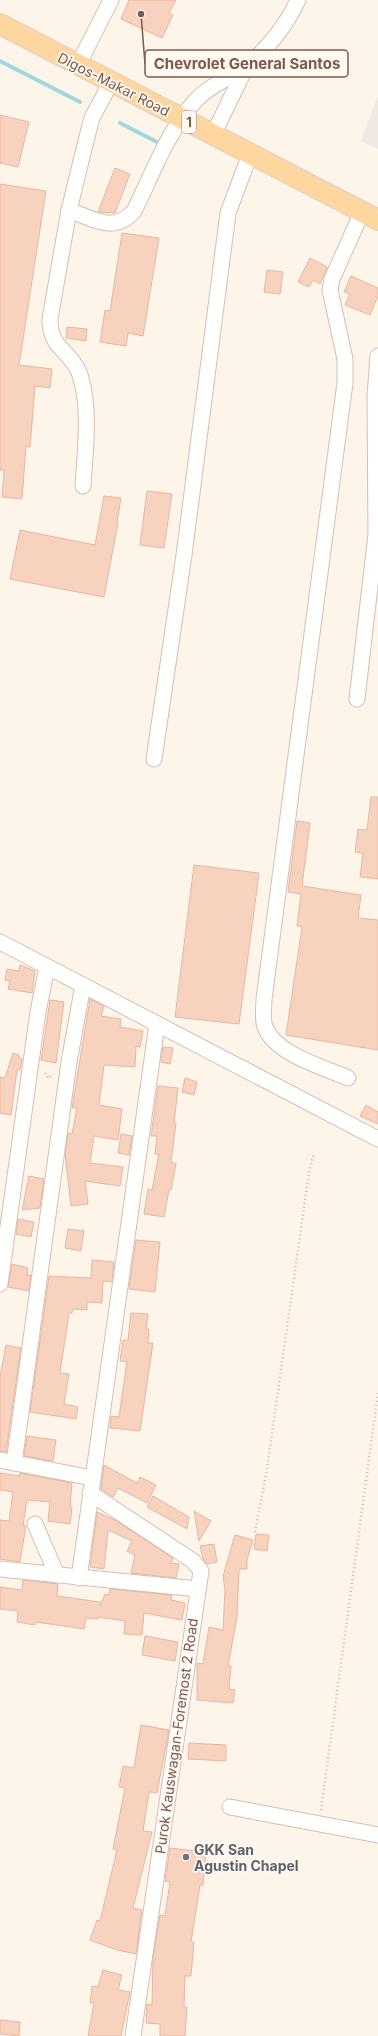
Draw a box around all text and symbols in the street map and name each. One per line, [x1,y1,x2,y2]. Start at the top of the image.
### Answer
street label: Digos-Makar Road [55,48,173,120]
callout: Chevrolet General Santos [145,50,348,77]
text: Chevrolet General Santos [154,54,340,73]
road number: 1 [182,111,196,133]
street label: Purok Kauswagan-Foremost 2 Road [151,1617,201,1855]
place label: GKK San Agustin Chapel [194,1841,299,1874]
marker: GKK San Agustin Chapel [181,1852,191,1862]

